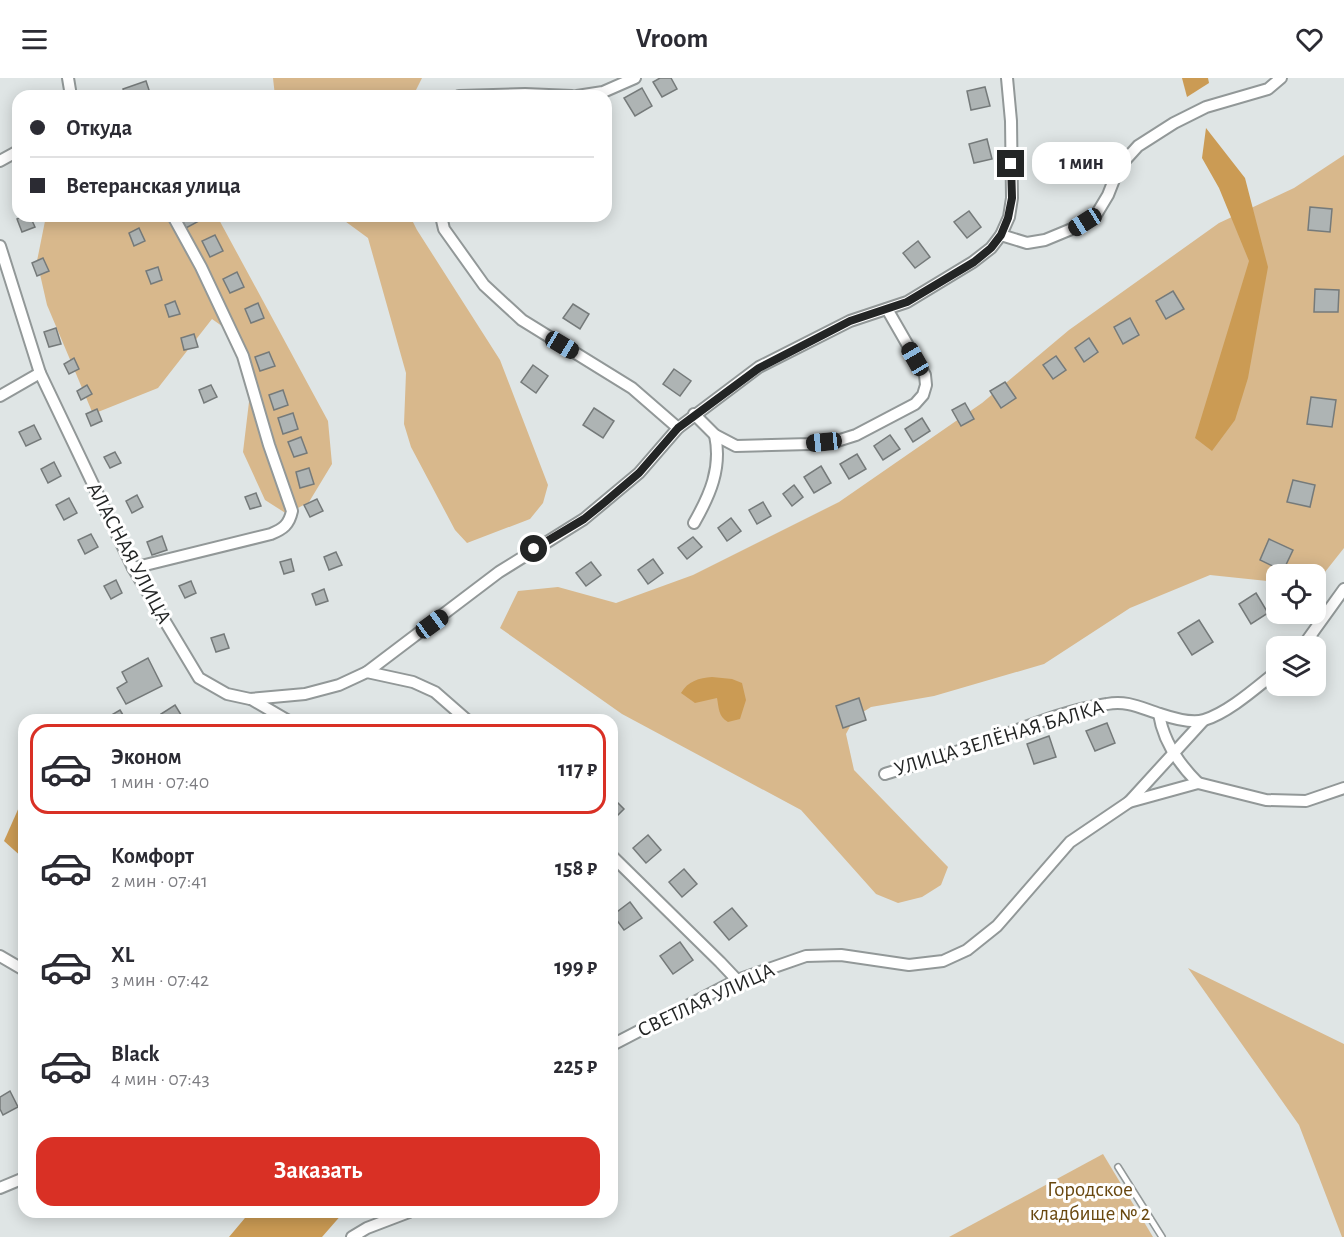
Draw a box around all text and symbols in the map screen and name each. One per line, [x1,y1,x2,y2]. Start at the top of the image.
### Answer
icon: menu [18,23,51,56]
icon: heart [1293,23,1326,56]
text: Vroom [636,25,708,52]
text: Откуда [66,117,132,139]
callout: 1 мин [1032,143,1131,185]
route end [997,150,1024,177]
text: 1 мин [1059,153,1104,173]
text: Ветеранская улица [66,175,241,197]
car [1065,205,1105,239]
car [542,328,582,362]
car [898,339,932,379]
car [805,431,843,453]
street label: АЛАСНАЯ УЛИЦА [83,479,175,627]
route start [520,535,547,562]
map controls [1266,564,1326,696]
button: locate [1266,564,1326,624]
car [412,606,452,642]
button: layers [1266,636,1326,696]
street label: УЛИЦА ЗЕЛЁНАЯ БАЛКА [891,695,1106,780]
icon: car [39,742,93,796]
text: Эконом [111,746,182,768]
text: 117 ₽ [558,758,597,780]
text: 1 мин · 07:40 [111,772,209,792]
icon: car [39,841,93,895]
text: Комфорт [111,845,194,867]
text: 158 ₽ [555,857,597,879]
text: 2 мин · 07:41 [111,871,208,891]
icon: car [39,940,93,994]
text: XL [111,944,134,966]
text: 199 ₽ [554,956,597,978]
street label: СВЕТЛАЯ УЛИЦА [634,959,778,1041]
text: 3 мин · 07:42 [111,970,209,990]
icon: car [39,1039,93,1093]
text: Black [111,1043,159,1065]
text: 225 ₽ [553,1055,597,1077]
text: 4 мин · 07:43 [111,1069,210,1089]
button: Заказать [36,1137,600,1206]
park label: Городское кладбище № 2 [1030,1179,1150,1224]

